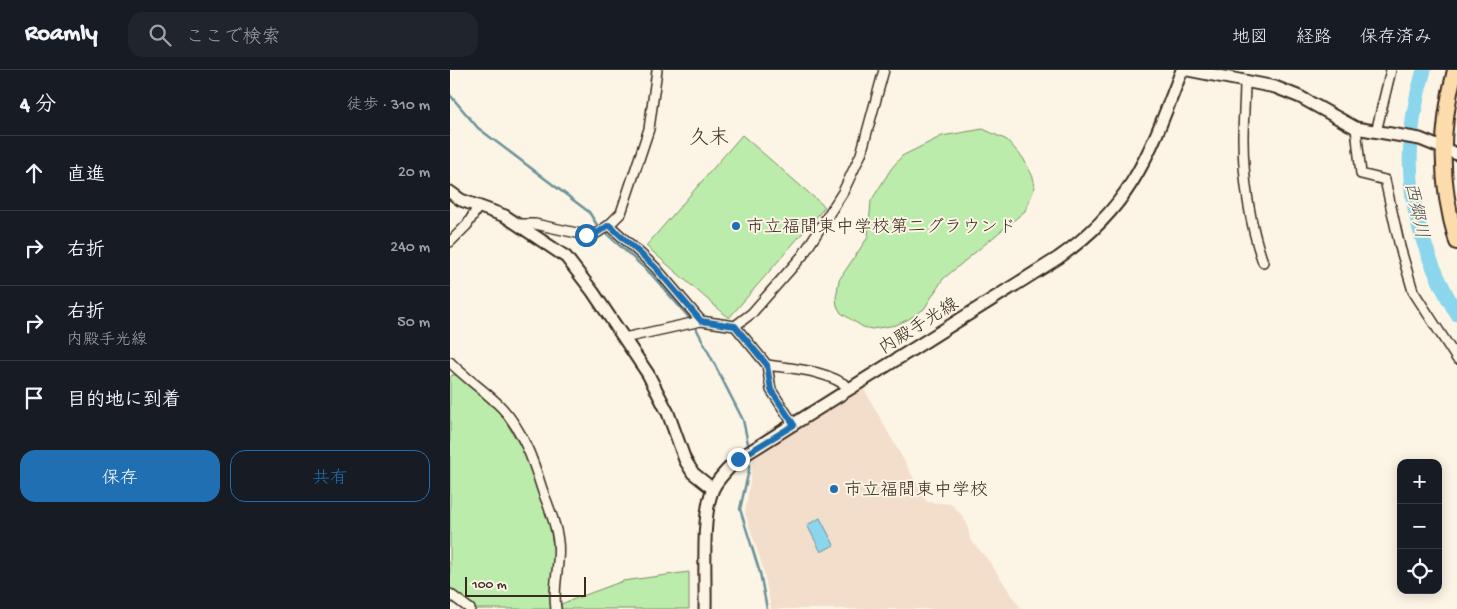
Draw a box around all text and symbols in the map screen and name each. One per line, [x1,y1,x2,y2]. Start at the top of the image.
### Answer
search box [128,12,478,57]
text: Roamly [25,20,98,49]
icon: search [146,21,174,49]
text: ここで検索 [186,27,281,50]
text: 地図 [1232,28,1268,49]
text: 経路 [1296,28,1332,49]
text: 保存済み [1360,28,1432,49]
text: 4 分 [20,94,56,119]
text: 徒歩 · 310 m [346,97,430,116]
district label: 久末 [689,126,729,151]
icon: ahead [20,159,48,187]
text: 20 m [398,164,430,183]
text: 直進 [67,165,105,188]
water label: 西郷川 [1397,180,1432,241]
place label: 市立福間東中学校第二グラウンド [746,217,1016,239]
marker: 市立福間東中学校第二グラウンド [730,220,742,232]
route start [575,224,598,247]
icon: right [20,234,48,262]
text: 240 m [390,239,430,258]
text: 右折 [67,240,105,263]
street label: 内殿手光線 [875,294,963,360]
text: 右折 [67,302,105,325]
icon: right [20,309,48,337]
text: 50 m [397,314,430,333]
text: 内殿手光線 [67,332,147,351]
icon: arrive [20,384,48,412]
text: 目的地に到着 [67,390,181,413]
route end [727,448,750,471]
button: 保存 [20,450,220,502]
button: 共有 [230,450,430,502]
map controls [1397,459,1442,594]
button: + [1397,459,1442,504]
place label: 市立福間東中学校 [844,480,988,502]
marker: 市立福間東中学校 [828,483,840,495]
button: − [1397,504,1442,549]
button: locate [1397,549,1442,594]
scale bar [465,574,586,597]
text: 100 m [472,577,507,594]

